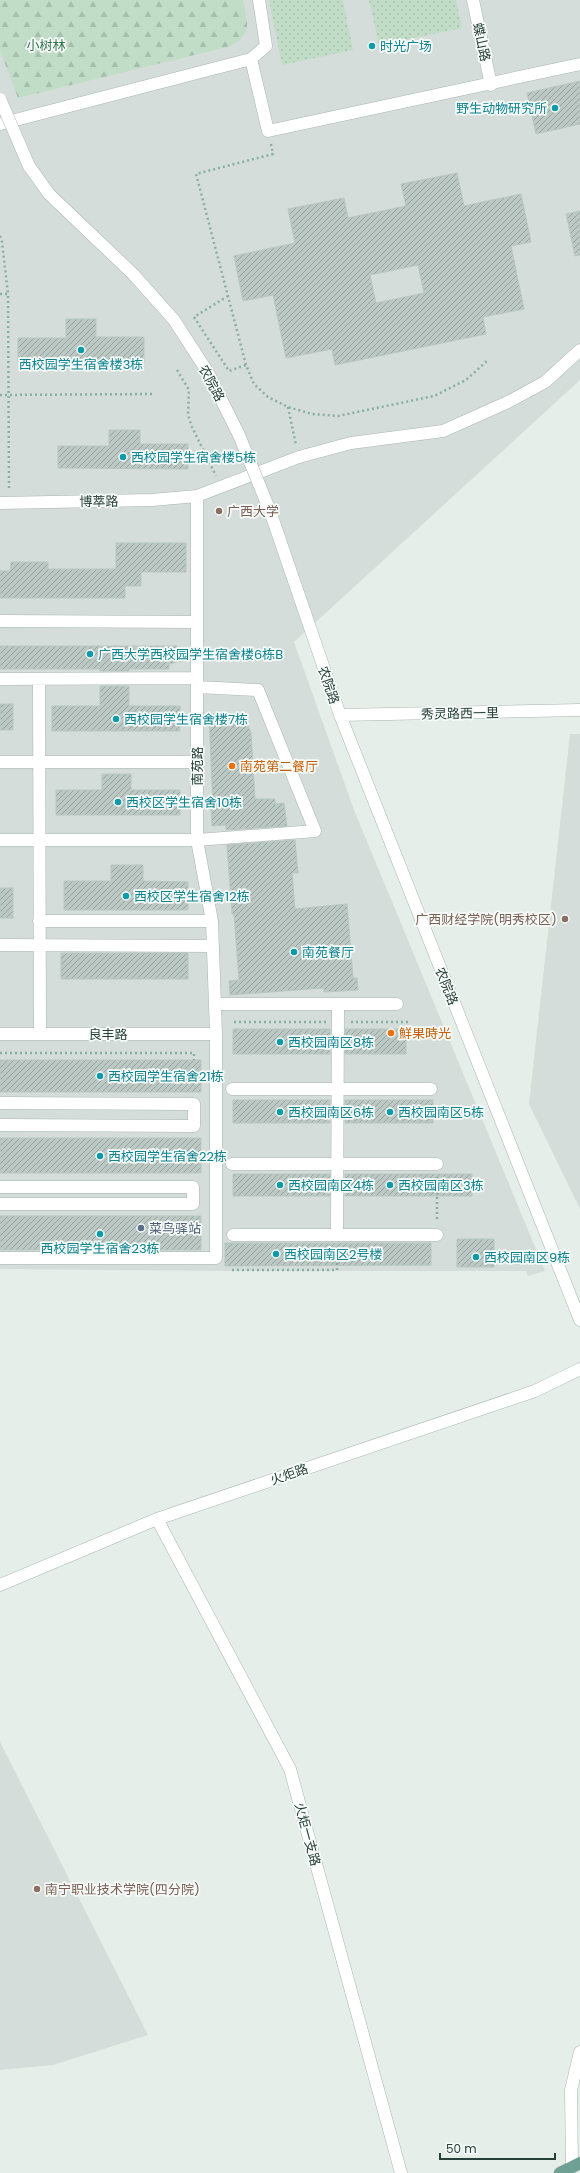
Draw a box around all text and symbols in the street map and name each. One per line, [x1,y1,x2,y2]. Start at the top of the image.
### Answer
street label: 蝶山路 [468,21,495,63]
park label: 小树林 [26,36,66,55]
place label: 时光广场 [380,37,432,56]
marker: 时光广场 [367,41,377,51]
place label: 野生动物研究所 [456,99,547,118]
marker: 野生动物研究所 [550,103,560,113]
marker: 西校园学生宿舍楼3栋 [76,345,86,355]
place label: 西校园学生宿舍楼3栋 [19,355,143,374]
street label: 农院路 [194,362,229,405]
place label: 西校园学生宿舍楼5栋 [131,448,256,467]
marker: 西校园学生宿舍楼5栋 [118,452,128,462]
street label: 博萃路 [79,492,119,511]
place label: 广西大学 [227,502,279,521]
marker: 广西大学 [214,506,224,516]
place label: 广西大学西校园学生宿舍楼6栋B [98,645,283,664]
marker: 广西大学西校园学生宿舍楼6栋B [85,649,95,659]
street label: 农院路 [313,664,344,707]
street label: 秀灵路西一里 [421,703,499,724]
place label: 西校园学生宿舍楼7栋 [124,710,248,729]
marker: 西校园学生宿舍楼7栋 [111,714,121,724]
street label: 南苑路 [188,746,207,786]
place label: 南苑第二餐厅 [240,757,318,776]
marker: 南苑第二餐厅 [227,761,237,771]
place label: 西校区学生宿舍10栋 [126,793,242,812]
marker: 西校区学生宿舍10栋 [113,797,123,807]
place label: 西校区学生宿舍12栋 [134,887,250,906]
marker: 西校区学生宿舍12栋 [121,891,131,901]
place label: 广西财经学院(明秀校区) [415,910,557,929]
marker: 广西财经学院(明秀校区) [560,914,570,924]
place label: 南苑餐厅 [302,943,354,962]
marker: 南苑餐厅 [289,947,299,957]
street label: 农院路 [430,965,463,1008]
place label: 鮮果時光 [399,1024,451,1043]
street label: 良丰路 [88,1025,128,1044]
marker: 鮮果時光 [386,1028,396,1038]
place label: 西校园南区8栋 [288,1033,374,1052]
marker: 西校园南区8栋 [275,1037,285,1047]
place label: 西校园学生宿舍21栋 [108,1067,224,1086]
marker: 西校园学生宿舍21栋 [95,1071,105,1081]
place label: 西校园南区6栋 [288,1103,374,1122]
place label: 西校园南区5栋 [398,1103,484,1122]
marker: 西校园南区6栋 [275,1107,285,1117]
marker: 西校园南区5栋 [385,1107,395,1117]
place label: 西校园学生宿舍22栋 [108,1147,227,1166]
marker: 西校园学生宿舍22栋 [95,1151,105,1161]
place label: 西校园南区4栋 [288,1176,374,1195]
place label: 西校园南区3栋 [398,1176,484,1195]
marker: 西校园南区4栋 [275,1180,285,1190]
marker: 西校园南区3栋 [385,1180,395,1190]
place label: 菜鸟驿站 [149,1219,201,1238]
marker: 菜鸟驿站 [136,1223,146,1233]
marker: 西校园学生宿舍23栋 [95,1229,105,1239]
place label: 西校园学生宿舍23栋 [40,1239,160,1258]
place label: 西校园南区2号楼 [284,1245,382,1264]
place label: 西校园南区9栋 [484,1248,570,1267]
marker: 西校园南区2号楼 [271,1249,281,1259]
marker: 西校园南区9栋 [471,1252,481,1262]
street label: 火炬路 [268,1459,311,1490]
street label: 火炬一支路 [290,1800,325,1868]
place label: 南宁职业技术学院(四分院) [45,1880,200,1899]
marker: 南宁职业技术学院(四分院) [32,1884,42,1894]
scale bar [440,2135,555,2161]
text: 50 m [446,2140,477,2157]

